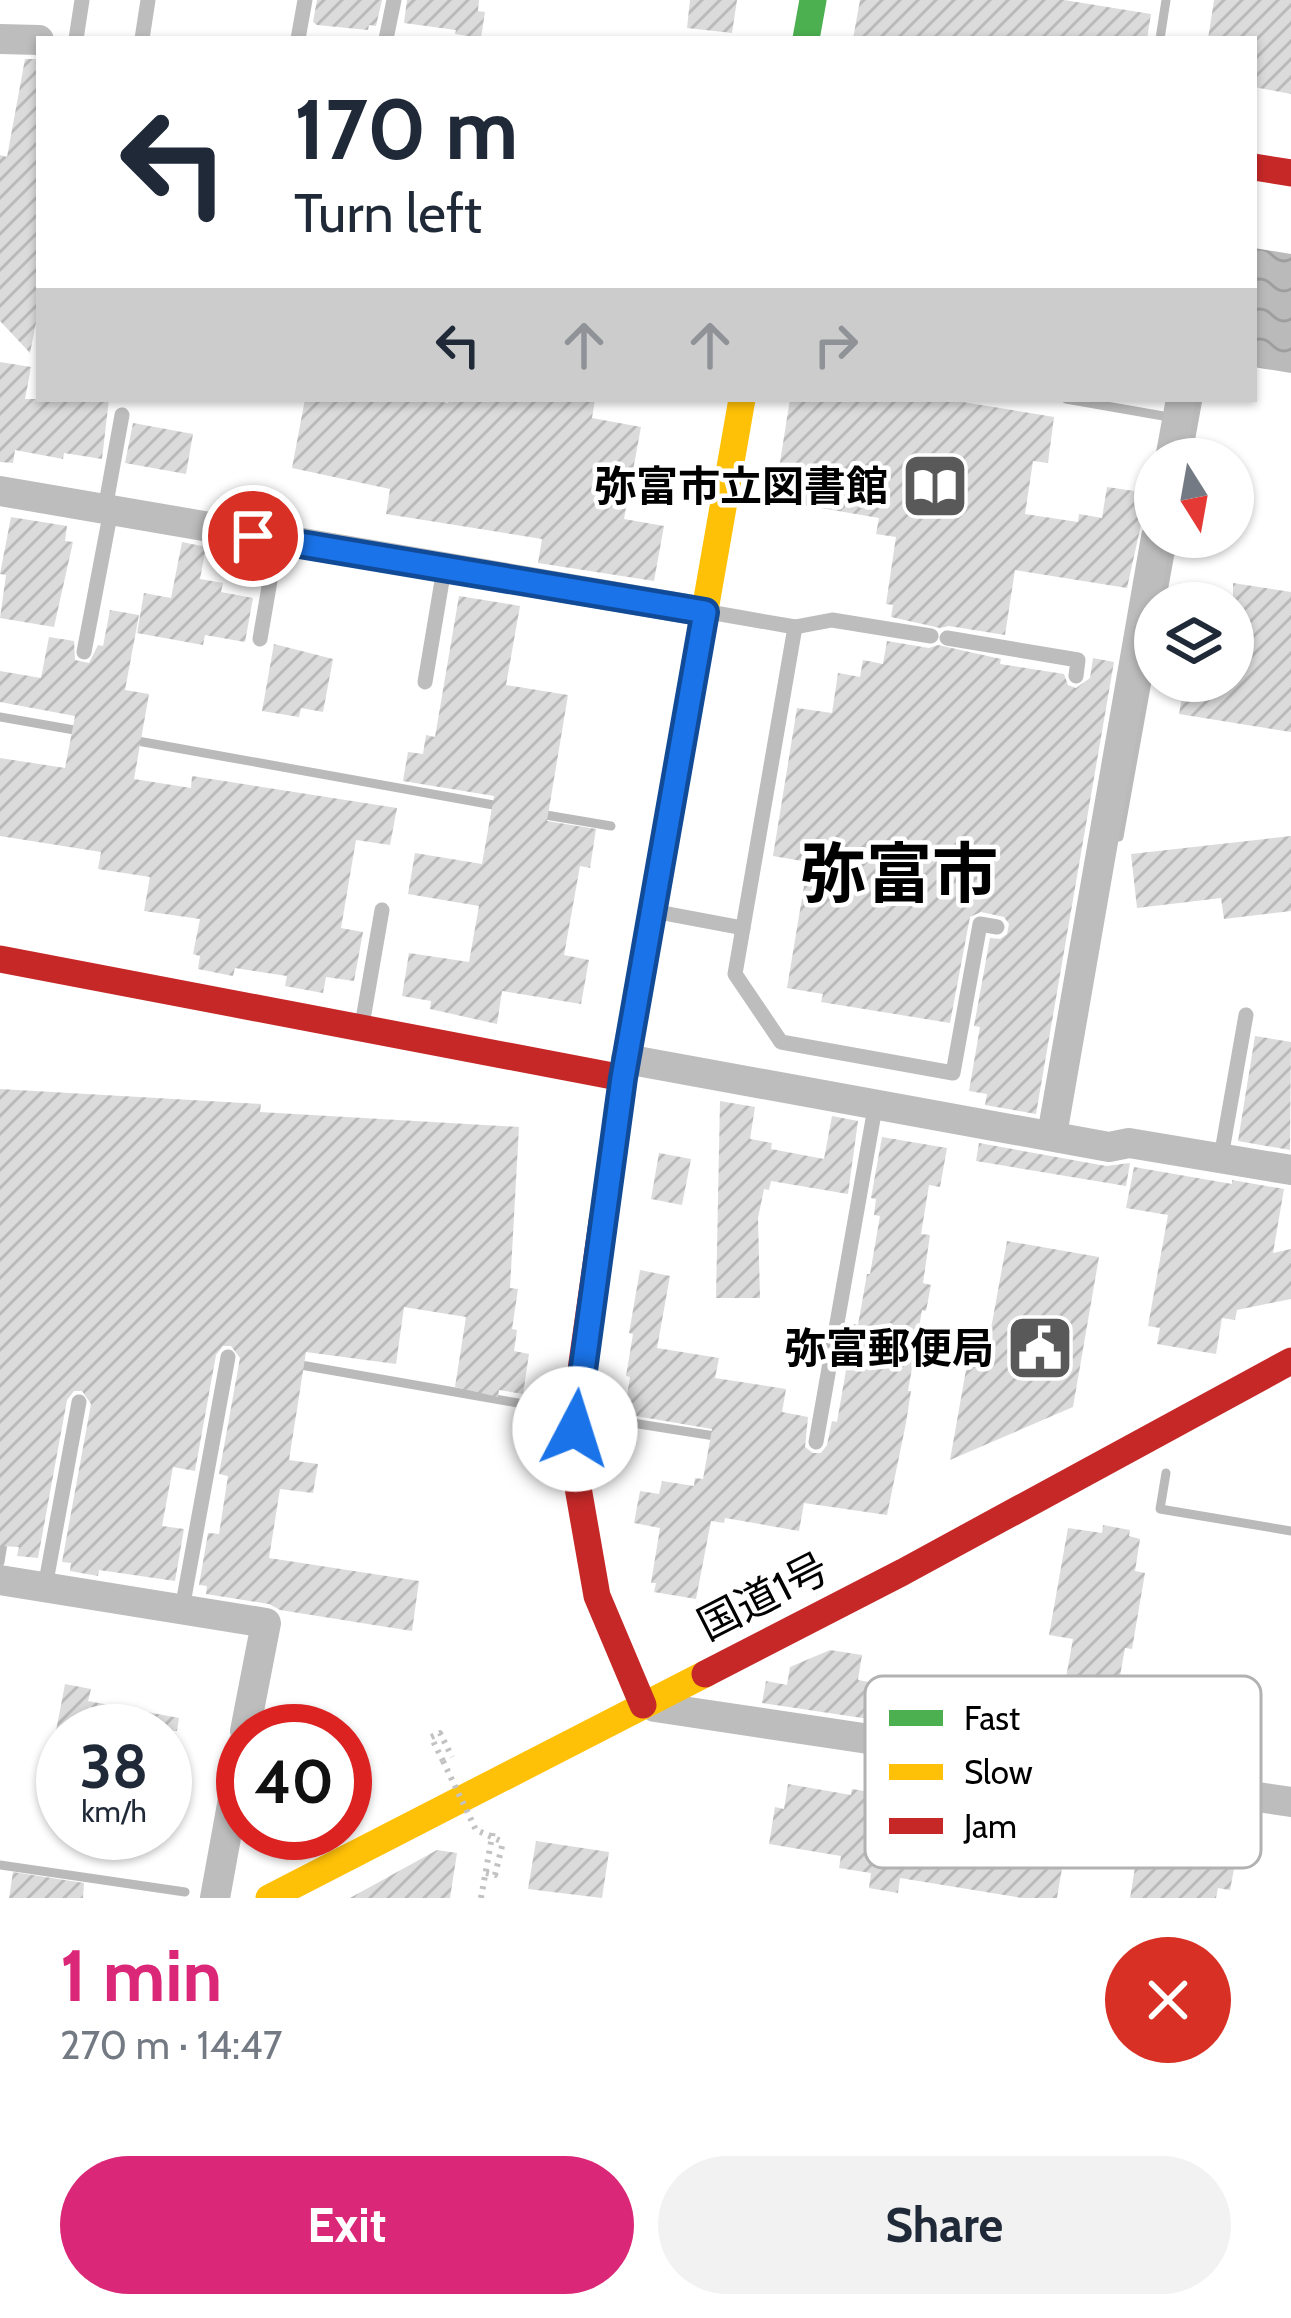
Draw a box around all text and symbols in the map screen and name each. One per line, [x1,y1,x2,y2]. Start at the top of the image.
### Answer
text: 170 m [294,78,518,180]
icon: left [96,84,252,240]
text: Turn left [294,180,482,246]
icon: left [425,312,491,378]
icon: ahead [551,312,617,378]
icon: ahead [677,312,743,378]
icon: right [803,312,869,378]
north arrow [1134,438,1254,558]
map controls [1134,438,1254,702]
library icon: 弥富市立図書館 [900,451,970,521]
place label: 弥富市立図書館 [594,460,888,512]
pin [202,485,304,587]
icon: arrive [220,503,286,569]
button: layers [1134,582,1254,702]
district label: 弥富市 [800,833,998,914]
public building icon: 弥富郵便局 [1005,1313,1075,1383]
place label: 弥富郵便局 [784,1322,994,1374]
position arrow [512,1366,638,1492]
street label: 国道1号 [689,1541,837,1651]
legend [865,1676,1261,1868]
text: Fast [964,1698,1020,1738]
speed limit sign: 40 [216,1704,372,1860]
text: 38 [80,1730,148,1803]
text: Slow [964,1752,1033,1792]
text: km/h [81,1793,147,1830]
text: Jam [963,1806,1017,1846]
text: 1 min [60,1932,222,2019]
button: close [1105,1937,1231,2063]
text: 270 m · 14:47 [60,2021,282,2069]
button: Exit [60,2156,634,2294]
button: Share [658,2156,1231,2294]

